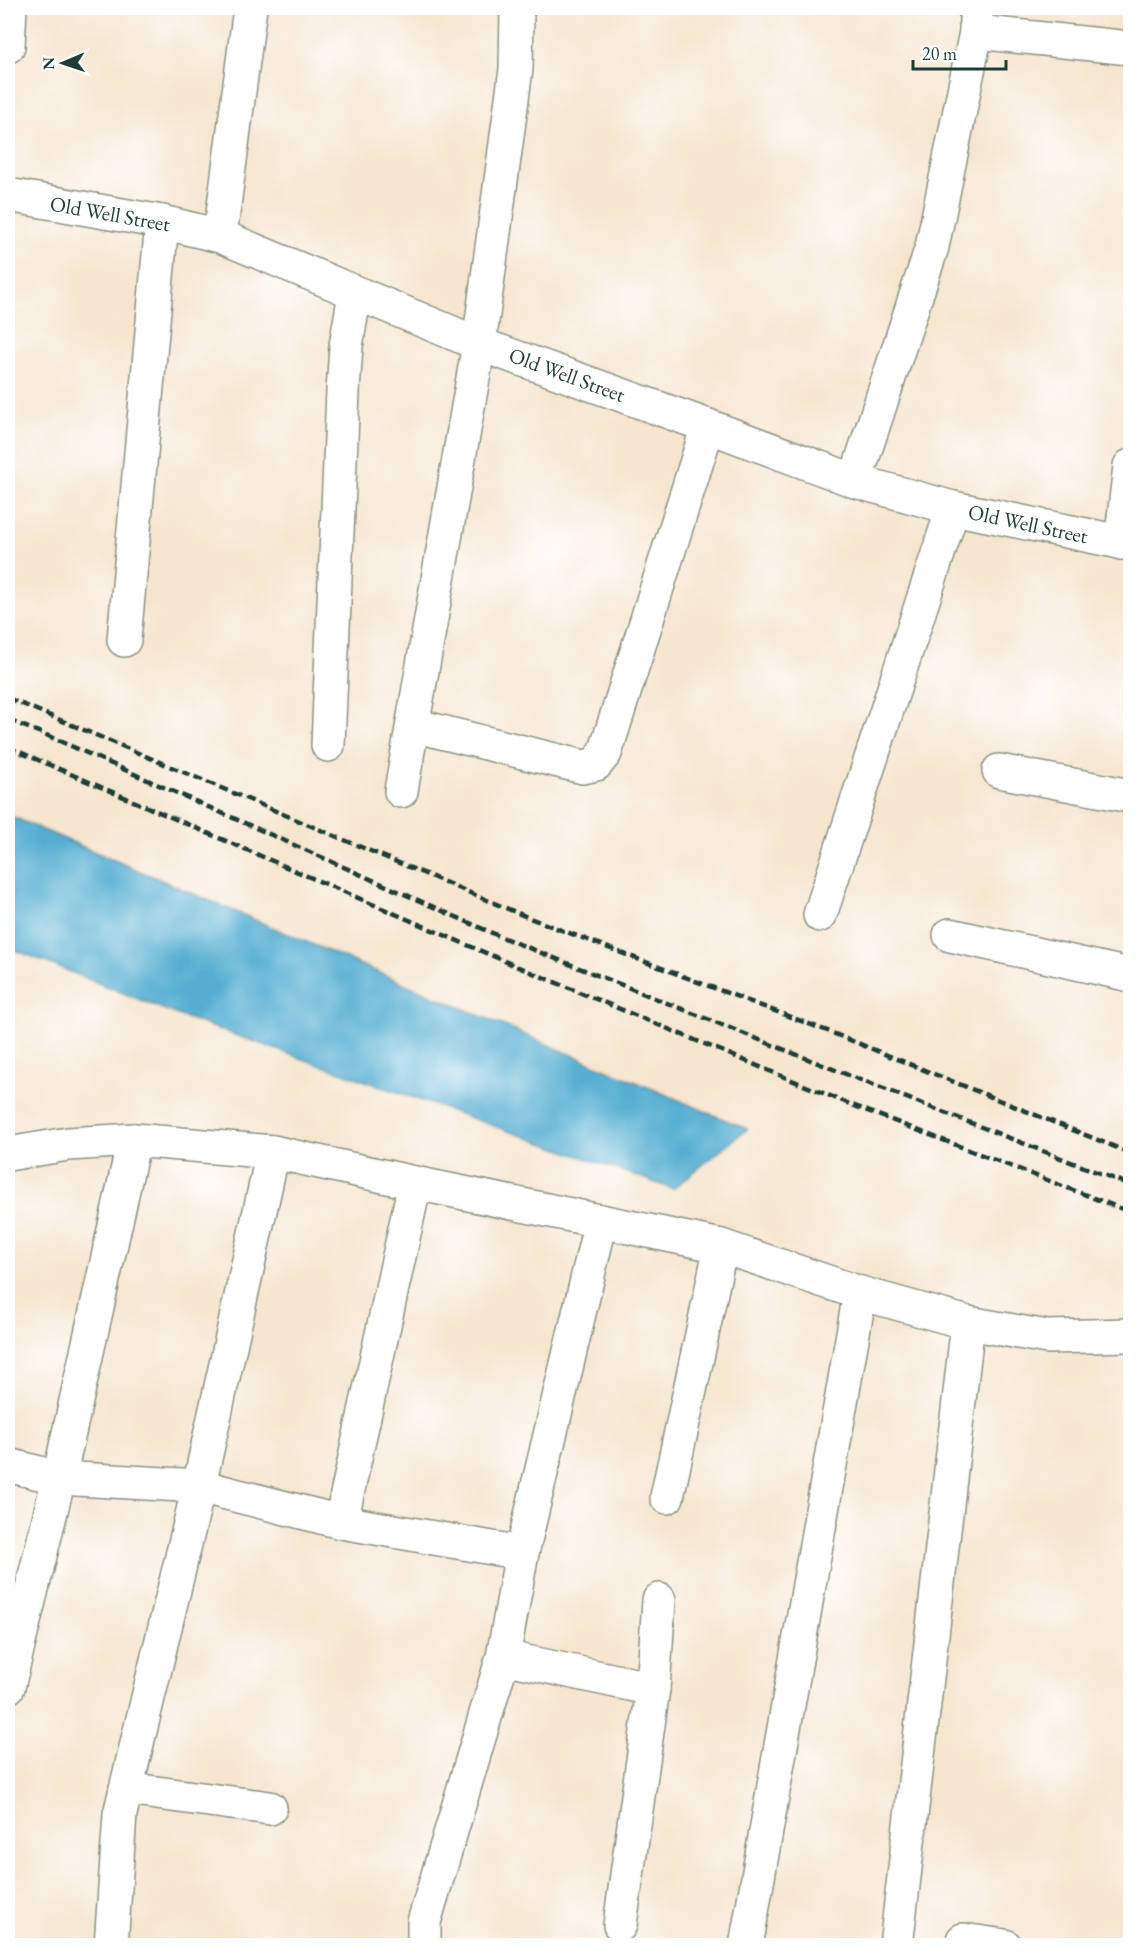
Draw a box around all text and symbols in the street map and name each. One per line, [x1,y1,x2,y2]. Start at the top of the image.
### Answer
north arrow [33,33,93,93]
scale bar [913,33,1006,71]
text: 20 m [922,42,957,65]
text: N [38,57,59,70]
street label: Old Well Street [48,190,173,237]
street label: Old Well Street [505,341,629,408]
street label: Old Well Street [966,498,1091,549]

